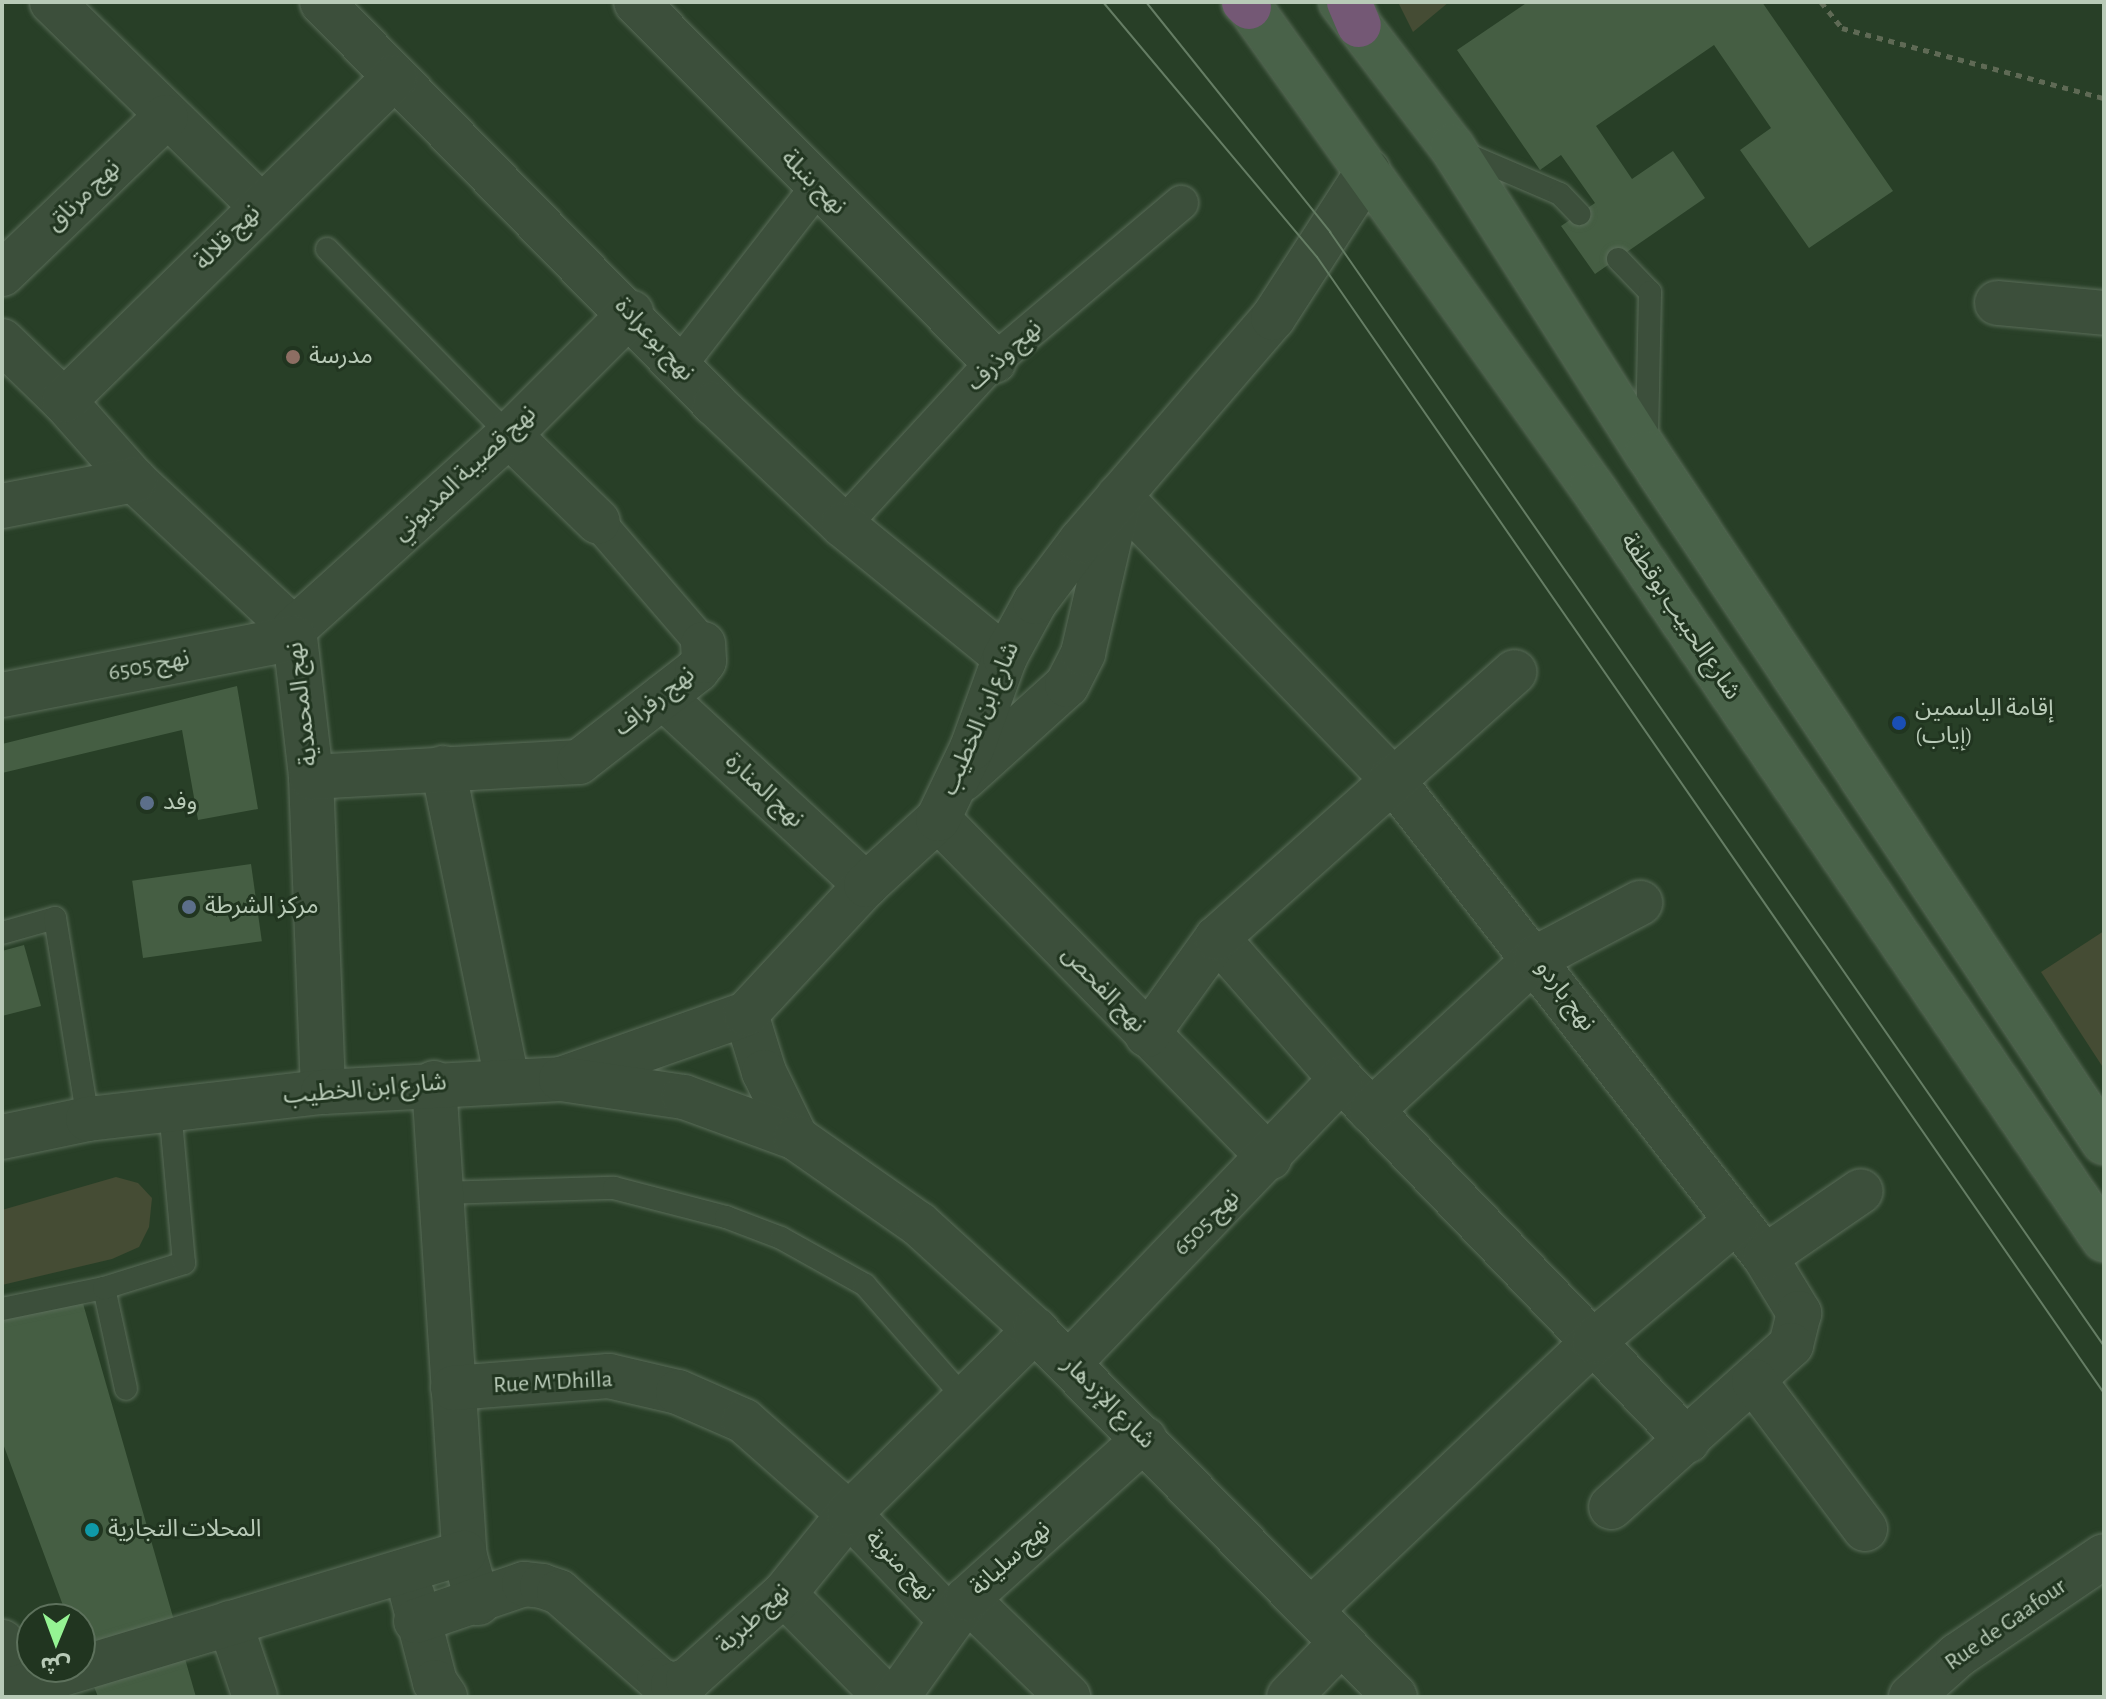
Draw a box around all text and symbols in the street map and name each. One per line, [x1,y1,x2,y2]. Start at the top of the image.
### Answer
street label: نهج بنبلة [775,145,851,221]
street label: نهج مرناق [41,154,127,238]
street label: نهج قلالة [189,199,267,277]
street label: نهج بوعرادة [608,292,700,388]
street label: نهج وذرف [962,314,1048,398]
place label: مدرسة [309,343,373,371]
marker: مدرسة [284,348,302,366]
street label: نهج قصيبة المديوني [387,400,543,548]
street label: شارع الحبيب بوقطفة [1614,528,1746,706]
street label: شارع ابن الخطيب [936,638,1026,800]
street label: نهج المحمدية [281,640,325,768]
street label: نهج 6505 [106,644,192,688]
street label: نهج رفراف [609,661,701,743]
place label: إقامة الياسمين (إياب) [1915,695,2054,751]
marker: إقامة الياسمين (إياب) [1890,714,1908,732]
street label: نهج المنارة [719,747,809,835]
place label: وفد [163,789,197,817]
marker: وفد [138,794,156,812]
place label: مركز الشرطة [205,893,319,921]
marker: مركز الشرطة [180,898,198,916]
street label: نهج الفحص [1055,941,1151,1039]
street label: نهج باردو [1529,955,1601,1037]
street label: شارع ابن الخطيب [282,1069,448,1111]
street label: نهج 6505 [1168,1184,1246,1262]
street label: شارع الإزدهار [1056,1351,1160,1455]
street label: Rue M'Dhilla [492,1365,614,1401]
street label: نهج سليانة [965,1515,1057,1603]
place label: المحلات التجارية [108,1516,261,1544]
marker: المحلات التجارية [83,1521,101,1539]
street label: نهج منوبة [859,1524,941,1608]
street label: Rue de Gaafour [1940,1572,2072,1678]
street label: نهج طبربة [711,1578,797,1660]
north arrow [16,1603,96,1683]
text: ش [40,1654,71,1676]

